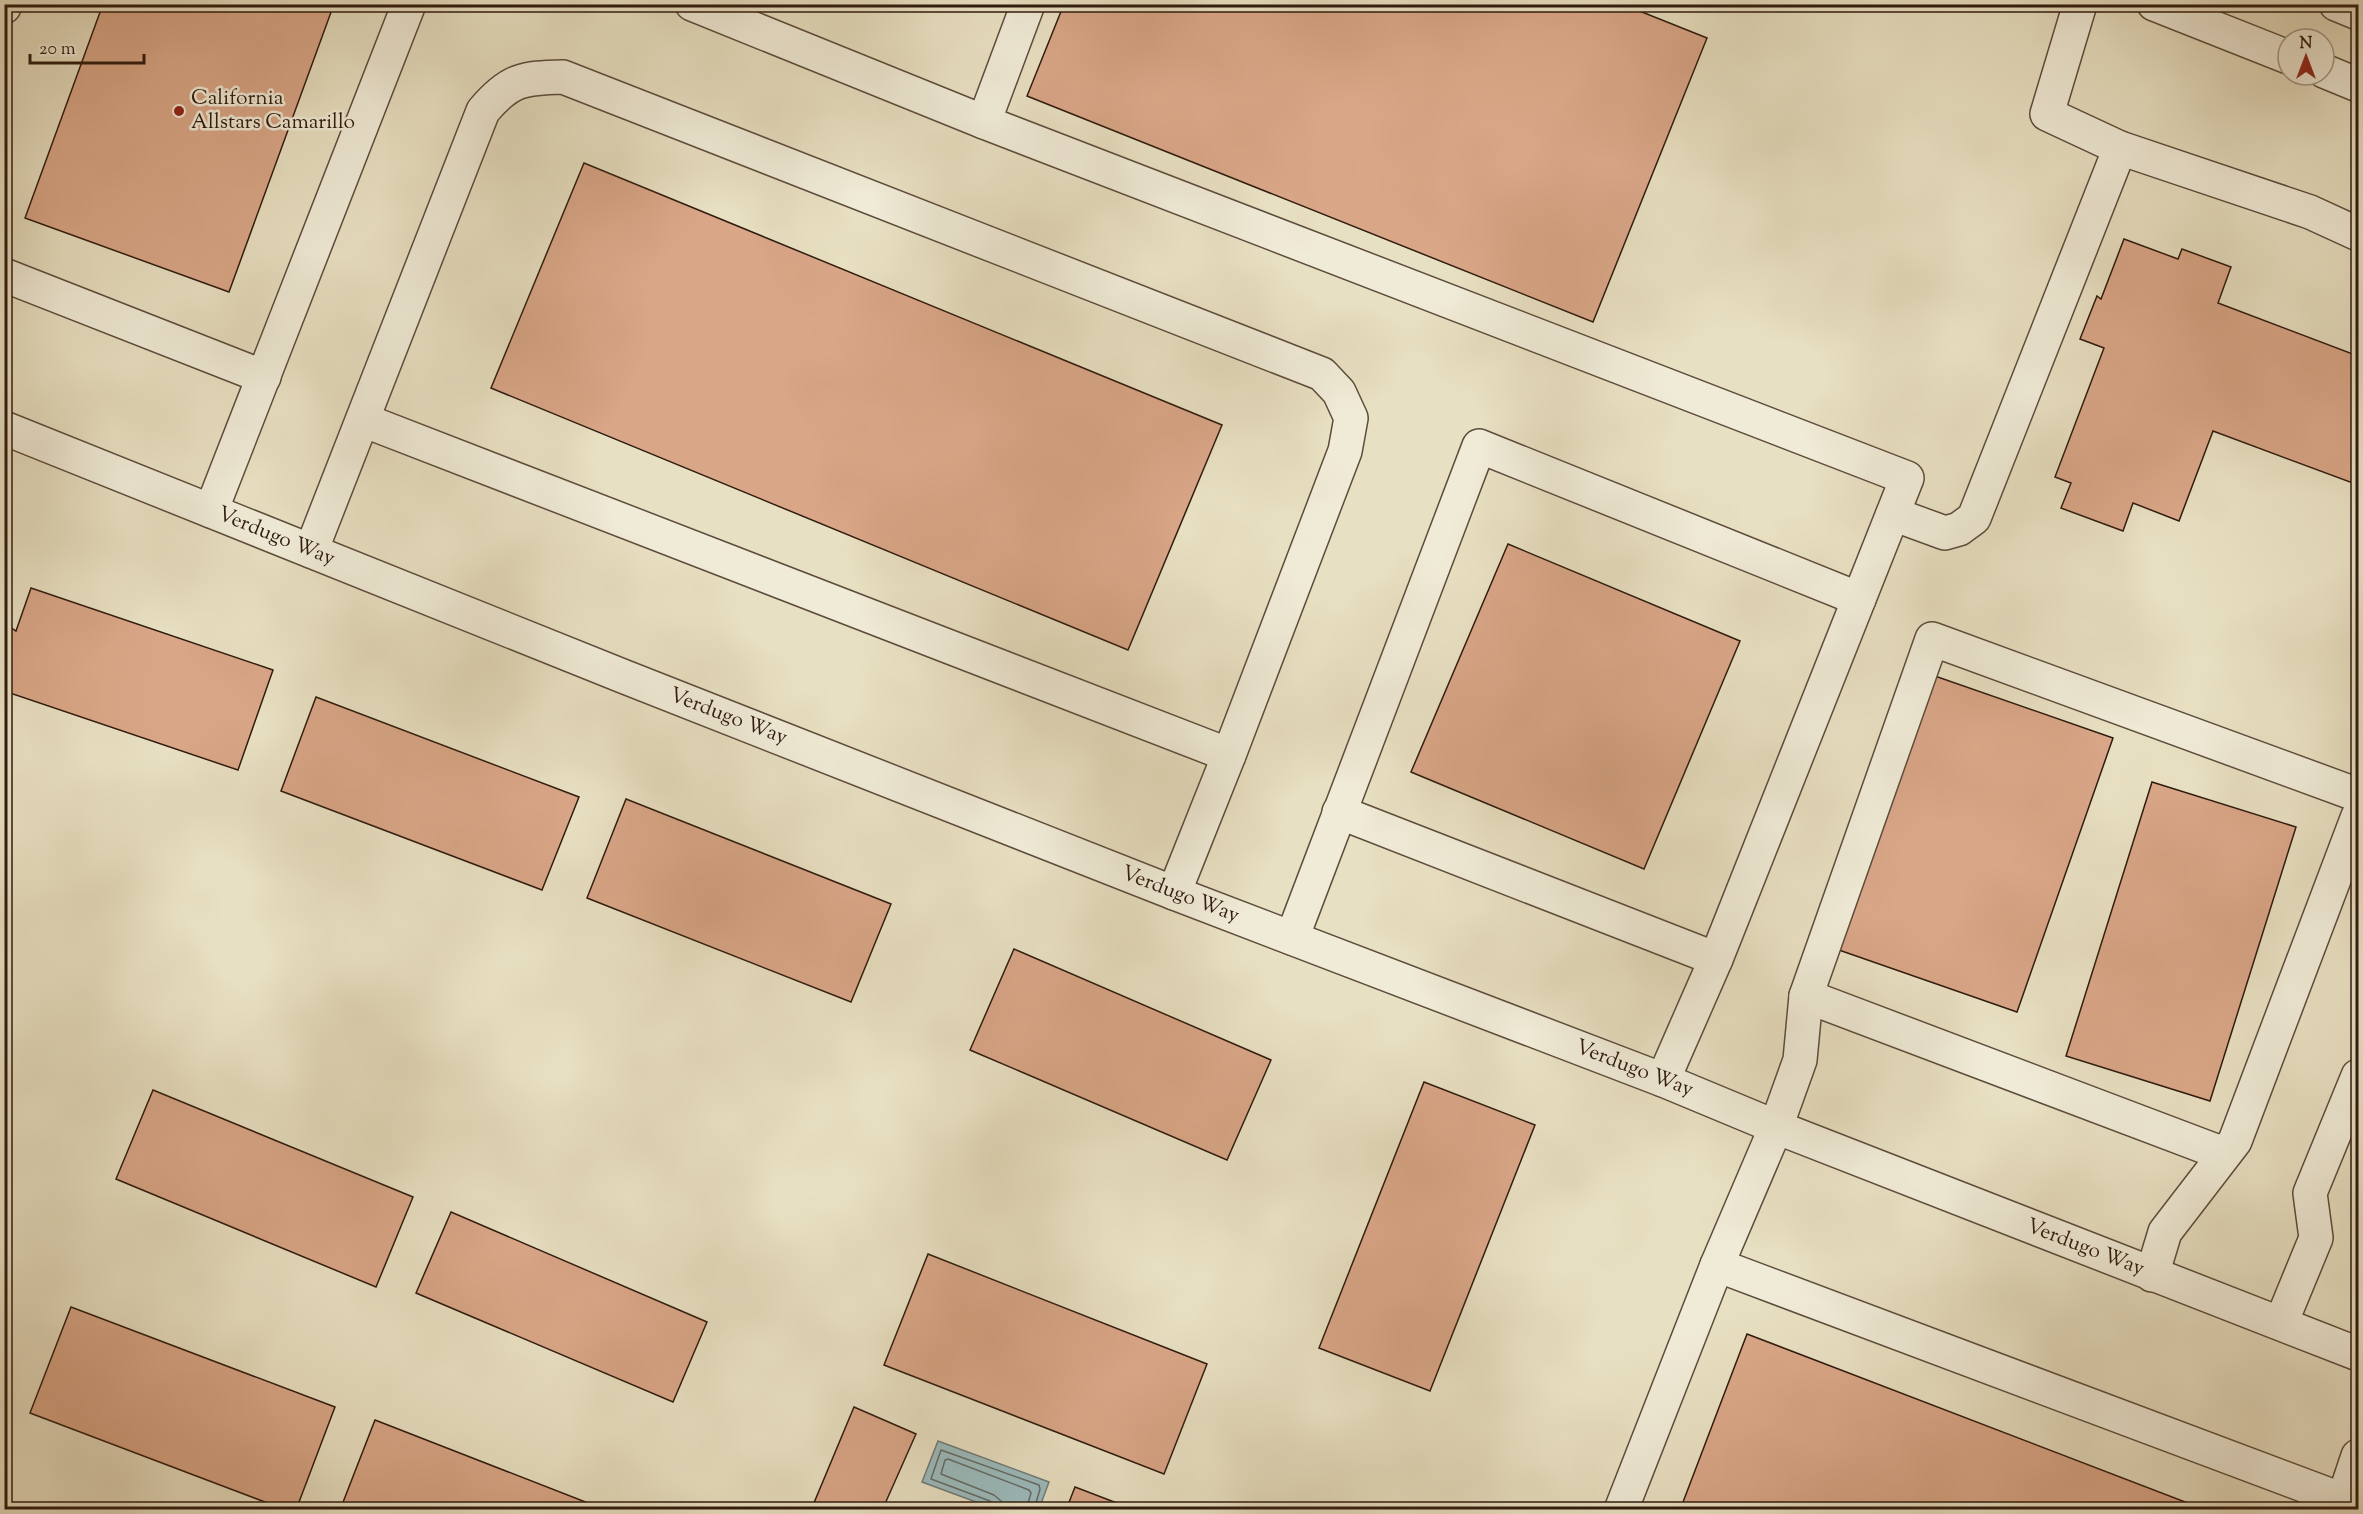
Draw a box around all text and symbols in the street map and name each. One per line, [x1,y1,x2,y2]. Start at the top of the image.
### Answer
scale bar [30,27,144,65]
north arrow [2276,27,2336,87]
text: N [2300,33,2313,56]
text: 20 m [39,37,76,63]
place label: California Allstars Camarillo [191,84,355,138]
marker: California Allstars Camarillo [172,104,186,118]
street label: Verdugo Way [213,500,340,574]
street label: Verdugo Way [665,681,792,753]
street label: Verdugo Way [1117,859,1244,931]
street label: Verdugo Way [1571,1033,1698,1105]
street label: Verdugo Way [2022,1212,2149,1284]

